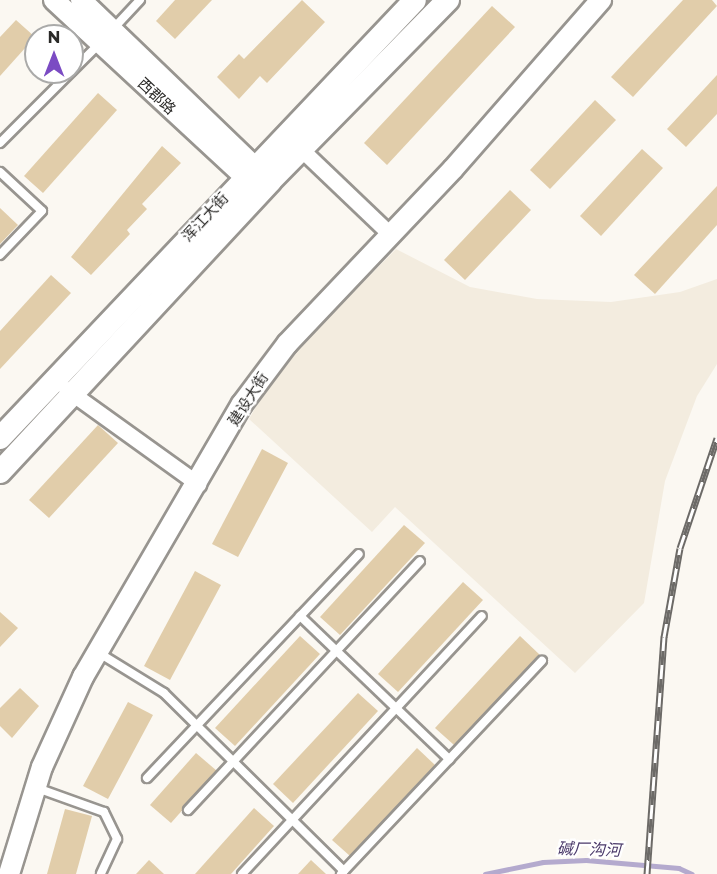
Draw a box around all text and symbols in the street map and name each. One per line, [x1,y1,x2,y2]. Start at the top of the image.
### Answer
north arrow [24,24,84,84]
text: N [48,28,60,47]
street label: 西郡路 [134,74,180,118]
street label: 浑江大街 [178,189,232,245]
street label: 建设大街 [224,369,272,429]
water label: 碱厂沟河 [557,839,621,861]

